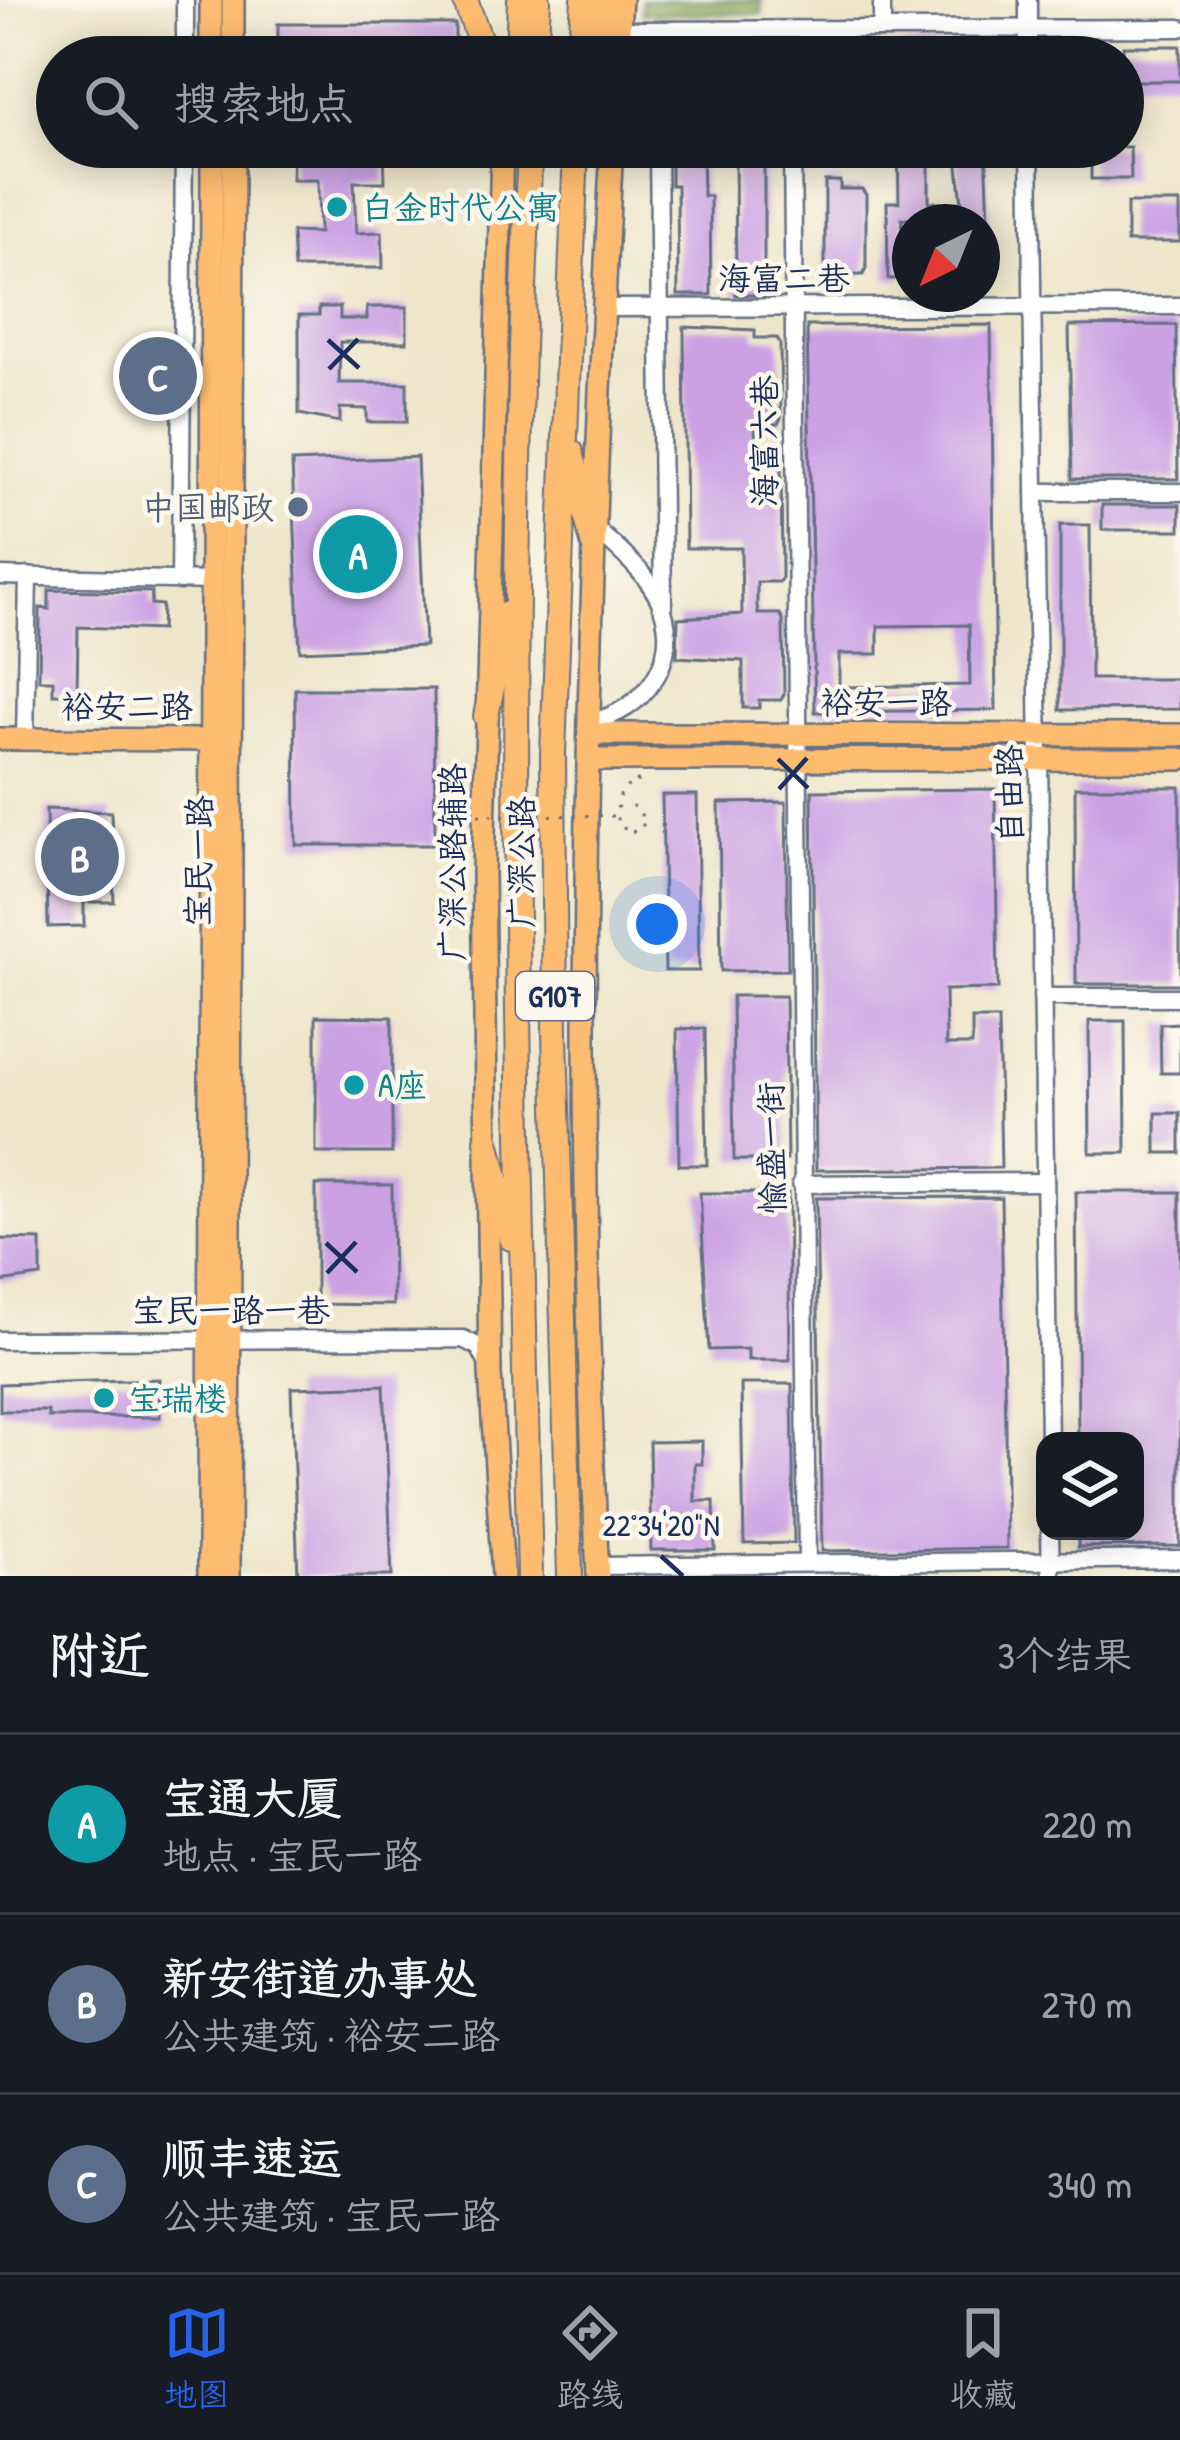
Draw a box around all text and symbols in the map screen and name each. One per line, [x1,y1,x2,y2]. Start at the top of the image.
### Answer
search box [36,36,1144,168]
icon: search [78,69,144,135]
text: 搜索地点 [174,72,354,133]
place label: 白金时代公寓 [361,185,559,229]
marker: 白金时代公寓 [324,194,350,220]
north arrow [892,204,1000,312]
street label: 海富二巷 [718,256,850,300]
pin: C [119,331,197,421]
street label: 海富六巷 [742,375,786,507]
place label: 中国邮政 [142,485,274,529]
marker: 中国邮政 [285,494,311,520]
pin: A [319,509,397,599]
street label: 裕安一路 [820,680,952,724]
street label: 裕安二路 [61,684,193,728]
street label: 自由路 [986,744,1032,844]
street label: 广深公路辅路 [430,763,474,961]
street label: 宝民一路 [175,795,221,927]
street label: 广深公路 [499,796,543,928]
pin: B [41,812,119,902]
your location [627,894,687,954]
road number: G107 [516,972,594,1020]
place label: A座 [378,1063,427,1107]
marker: A座 [341,1072,367,1098]
street label: 愉盛一街 [748,1082,794,1214]
street label: 宝民一路一巷 [132,1288,330,1332]
place label: 宝瑞楼 [128,1376,227,1420]
marker: 宝瑞楼 [91,1385,117,1411]
map controls [1036,1432,1144,1540]
button: layers [1036,1432,1144,1540]
text: 22°34'20"N [602,1505,720,1545]
text: 附近 [48,1620,150,1689]
text: 3个结果 [998,1628,1132,1681]
text: 宝通大厦 [162,1767,342,1828]
text: A [77,1797,97,1850]
text: 220 m [1043,1797,1132,1850]
text: 地点 · 宝民一路 [162,1828,422,1881]
text: 新安街道办事处 [162,1947,477,2008]
text: B [77,1977,97,2030]
text: 270 m [1041,1977,1132,2030]
text: 公共建筑 · 裕安二路 [162,2008,500,2061]
text: 顺丰速运 [162,2127,342,2188]
text: C [76,2157,98,2210]
text: 340 m [1047,2157,1132,2210]
text: 公共建筑 · 宝民一路 [162,2188,500,2241]
tab: 地图 [164,2300,230,2416]
tab: 路线 [557,2300,623,2416]
tab: 收藏 [950,2300,1016,2416]

